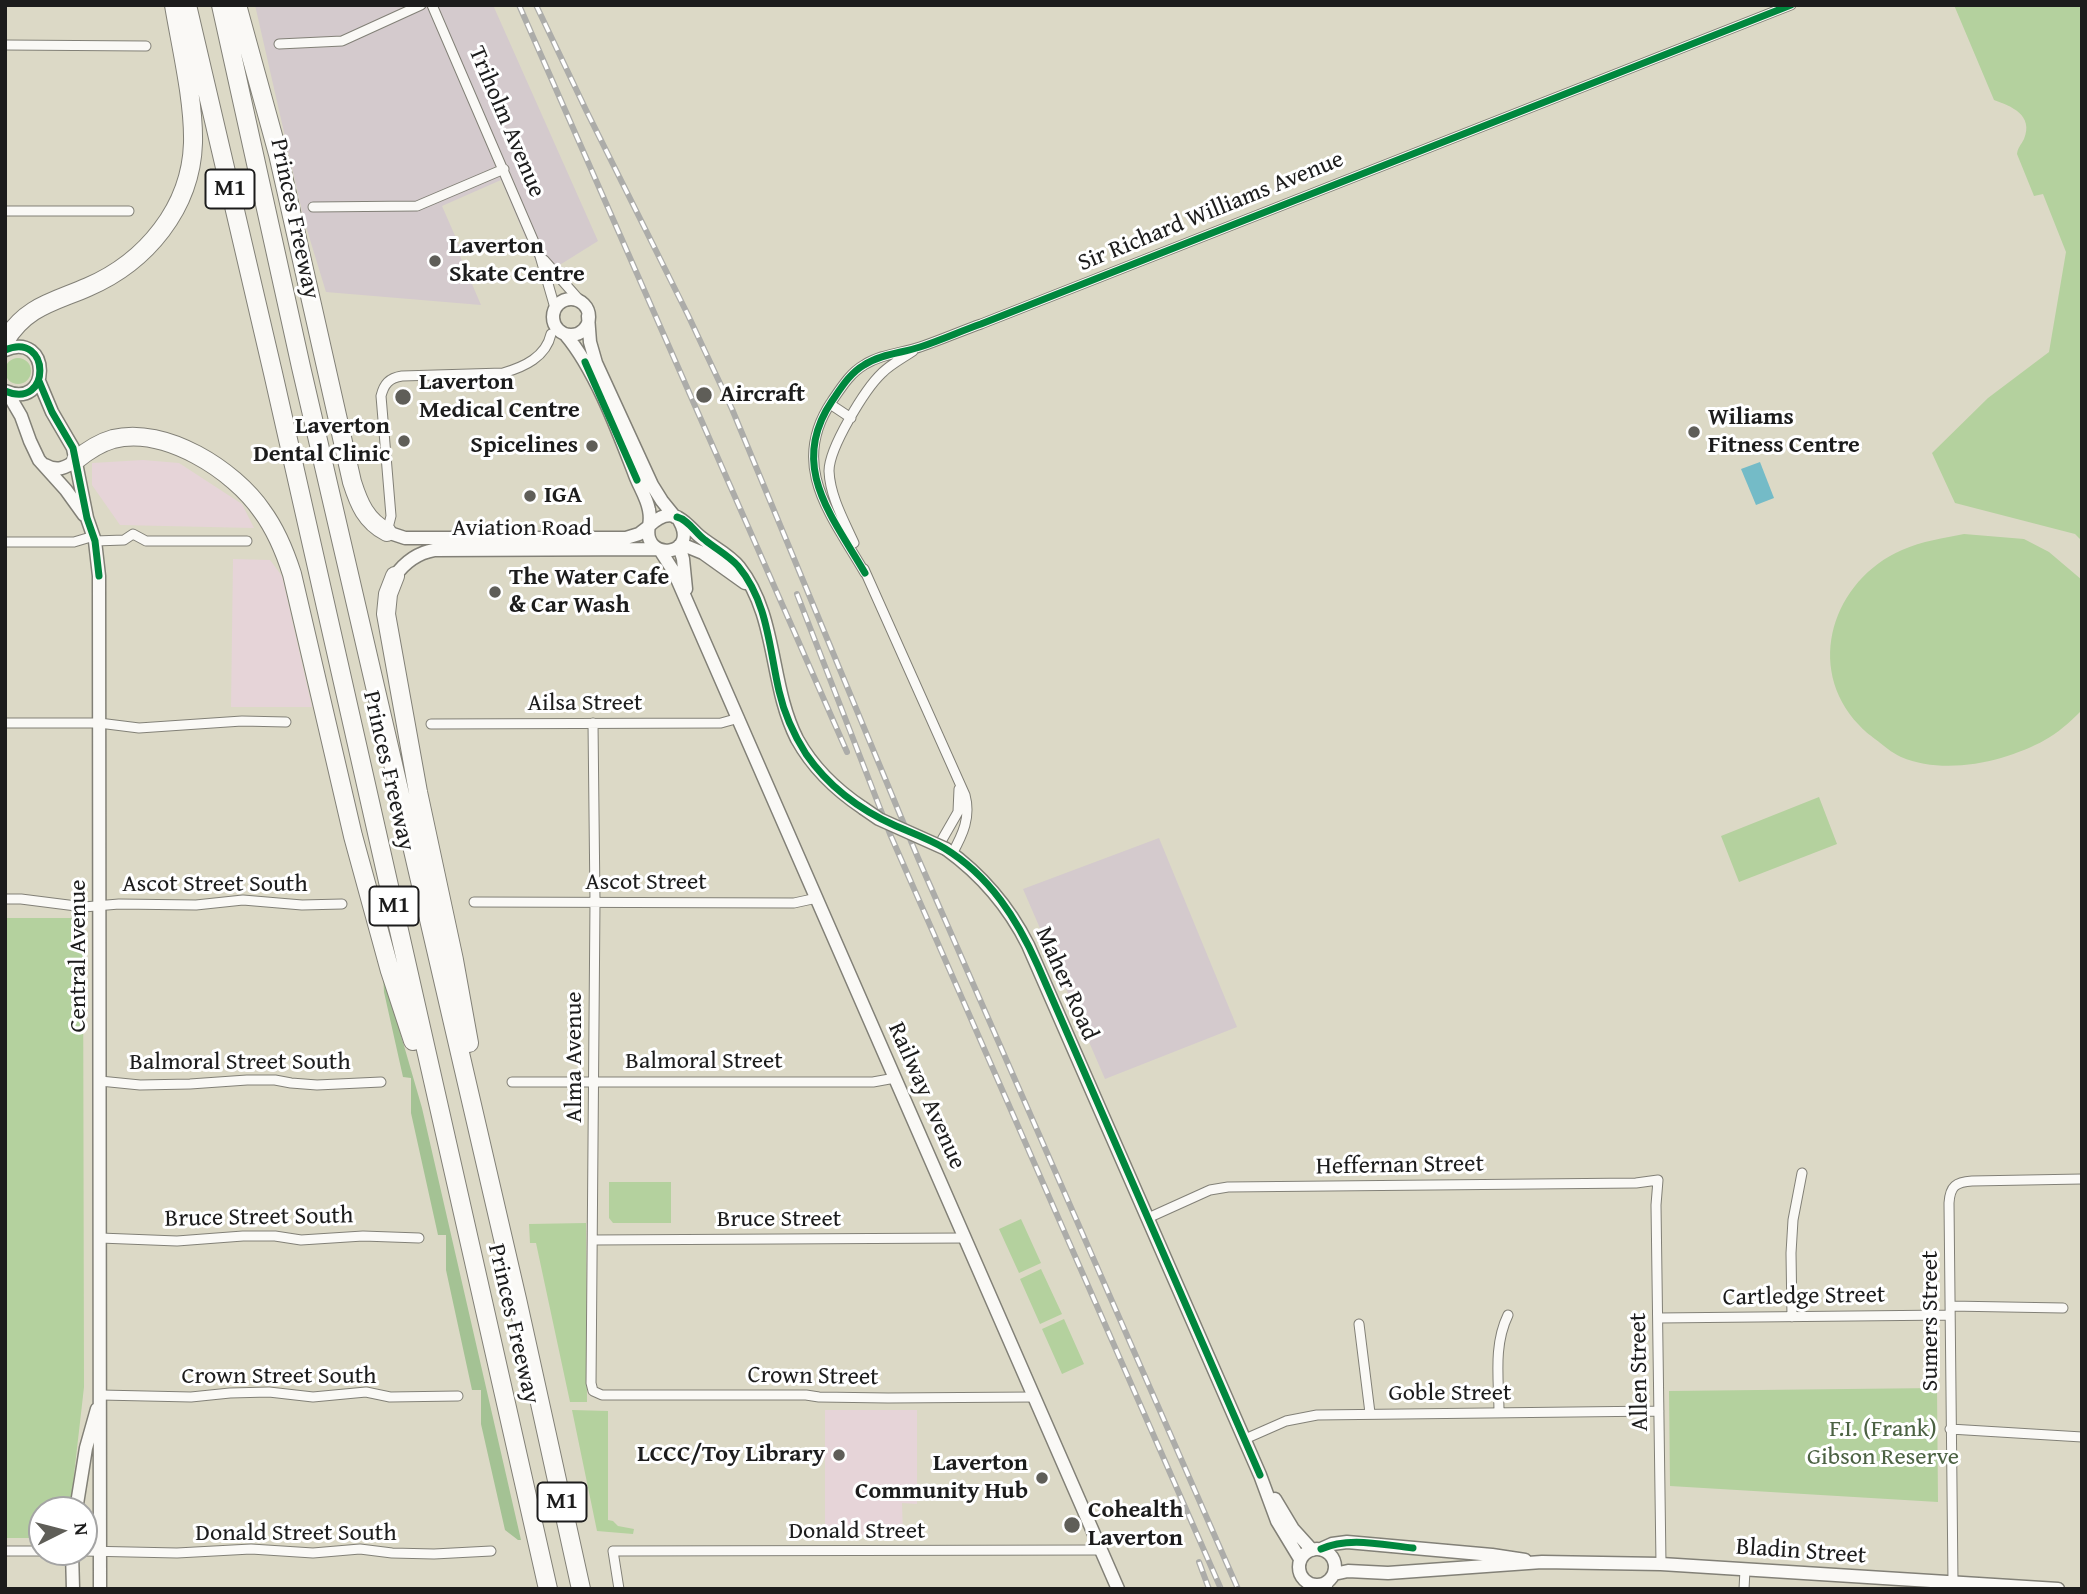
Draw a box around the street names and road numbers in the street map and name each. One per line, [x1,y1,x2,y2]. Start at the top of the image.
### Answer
street label: Triholm Avenue [461,42,551,202]
street label: Princes Freeway [263,136,325,302]
street label: Sir Richard Williams Avenue [1074,145,1348,279]
road number: M1 [205,170,254,208]
street label: Aviation Road [452,515,592,543]
street label: Princes Freeway [356,688,420,854]
street label: Ailsa Street [528,690,642,718]
street label: Ascot Street [585,869,707,897]
street label: Ascot Street South [122,871,308,899]
street label: Central Avenue [65,879,93,1033]
road number: M1 [370,886,418,925]
street label: Maher Road [1028,923,1104,1045]
street label: Alma Avenue [561,991,589,1123]
street label: Railway Avenue [881,1018,971,1174]
street label: Balmoral Street [625,1048,783,1076]
street label: Balmoral Street South [129,1049,351,1077]
street label: Heffernan Street [1316,1150,1484,1182]
street label: Bruce Street South [164,1202,354,1234]
street label: Bruce Street [717,1206,841,1234]
street label: Princes Freeway [481,1241,545,1407]
street label: Sumers Street [1917,1251,1945,1391]
street label: Cartledge Street [1722,1281,1886,1313]
street label: Allen Street [1625,1312,1655,1432]
street label: Crown Street [747,1361,879,1393]
street label: Crown Street South [181,1363,377,1391]
street label: Goble Street [1389,1380,1511,1408]
road number: M1 [538,1483,586,1522]
street label: Donald Street [788,1518,926,1546]
street label: Donald Street South [195,1520,397,1548]
street label: Bladin Street [1735,1533,1867,1571]

